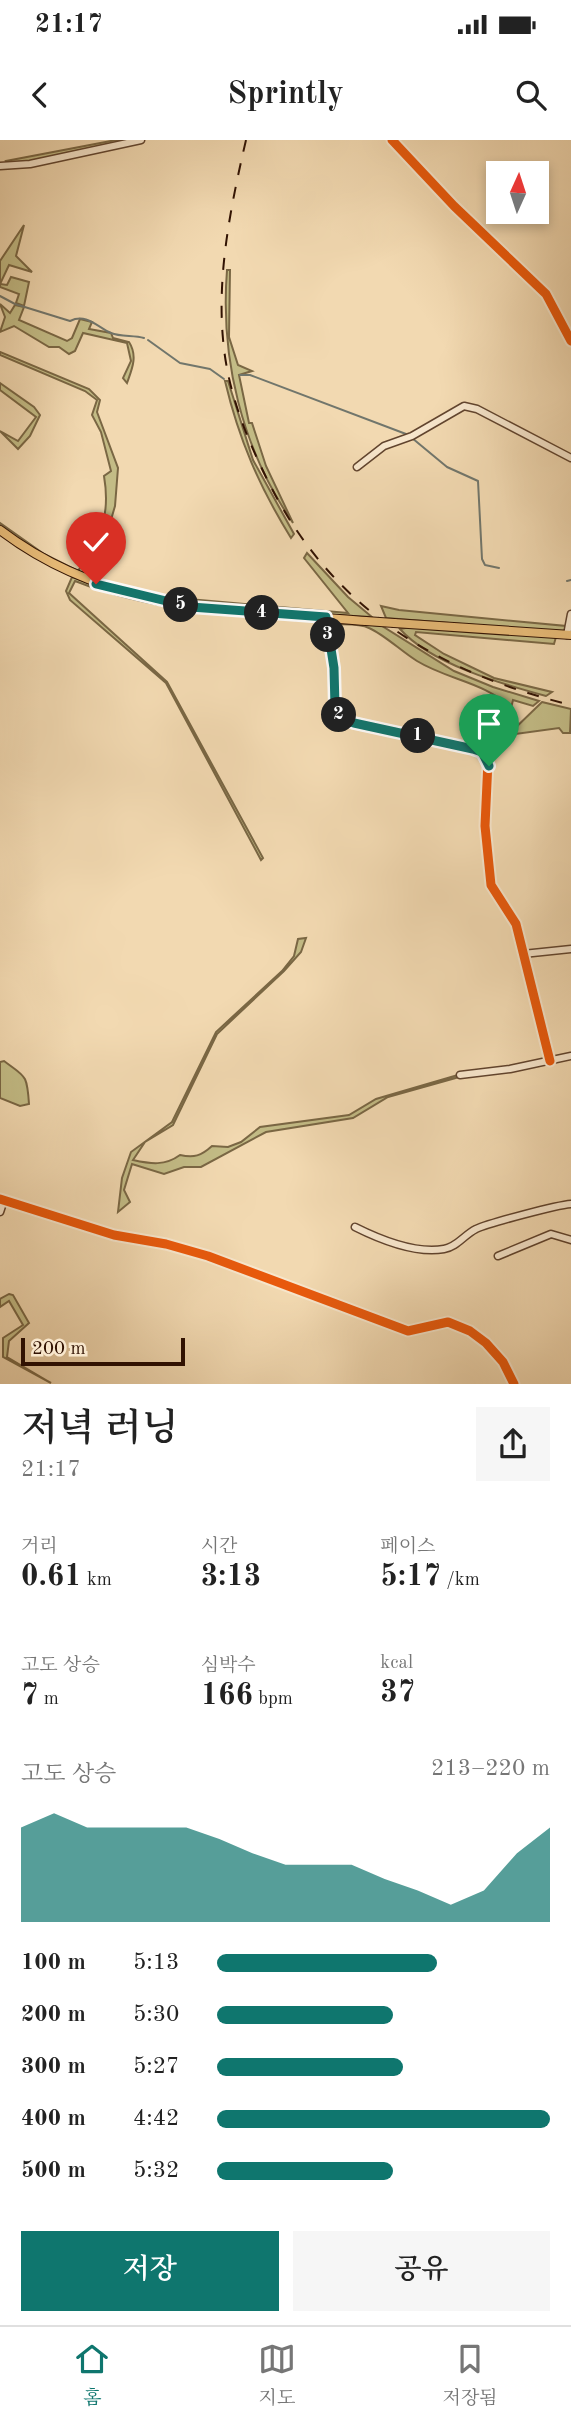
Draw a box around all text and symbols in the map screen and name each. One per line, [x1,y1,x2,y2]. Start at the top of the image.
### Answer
text: 21:17 [35,12,103,38]
icon: back [21,76,59,114]
icon: search [512,76,550,114]
text: Sprintly [227,79,344,111]
north arrow [486,161,550,224]
map controls [486,161,549,224]
pin [66,512,126,584]
icon: check [77,523,115,561]
pin: 5 [164,588,198,622]
text: 5 [175,595,186,614]
pin: 4 [244,596,280,630]
text: 4 [256,603,267,622]
pin: 3 [310,617,346,652]
text: 3 [322,625,333,644]
pin [459,694,519,766]
pin: 2 [322,698,356,732]
text: 2 [333,705,344,724]
icon: arrive [470,705,508,743]
pin: 1 [400,718,436,754]
text: 1 [412,726,423,745]
scale bar [21,1335,186,1366]
text: 200 m [32,1340,85,1359]
button: share [476,1407,550,1481]
text: 저녁 러닝 [21,1411,178,1449]
text: 21:17 [21,1458,81,1481]
text: 거리 [21,1538,58,1557]
text: 시간 [201,1538,237,1557]
text: 페이스 [380,1538,435,1557]
text: 0.61 [21,1562,82,1592]
text: 3:13 [201,1562,261,1592]
text: 5:17 [380,1562,441,1592]
text: km [82,1571,112,1590]
text: /km [441,1571,480,1590]
text: kcal [380,1654,413,1673]
text: 고도 상승 [21,1657,100,1676]
text: 심박수 [201,1657,256,1676]
text: 37 [380,1678,415,1708]
text: 7 [21,1681,38,1711]
text: 166 [201,1681,253,1711]
text: m [38,1690,59,1709]
text: bpm [253,1690,293,1709]
text: 213–220 m [431,1757,550,1780]
text: 고도 상승 [21,1763,116,1786]
text: 100 m [21,1951,86,1974]
text: 5:13 [133,1951,179,1974]
text: 200 m [21,2003,86,2026]
text: 5:30 [133,2003,179,2026]
text: 300 m [21,2055,86,2078]
text: 5:27 [133,2055,179,2078]
text: 400 m [21,2107,86,2130]
text: 4:42 [133,2107,179,2130]
text: 500 m [21,2159,86,2182]
text: 5:32 [133,2159,179,2182]
button: 저장 [21,2231,279,2311]
button: 공유 [293,2231,550,2311]
tab: 홈 [73,2340,111,2411]
tab: 지도 [258,2340,296,2411]
tab: 저장됨 [443,2340,498,2411]

